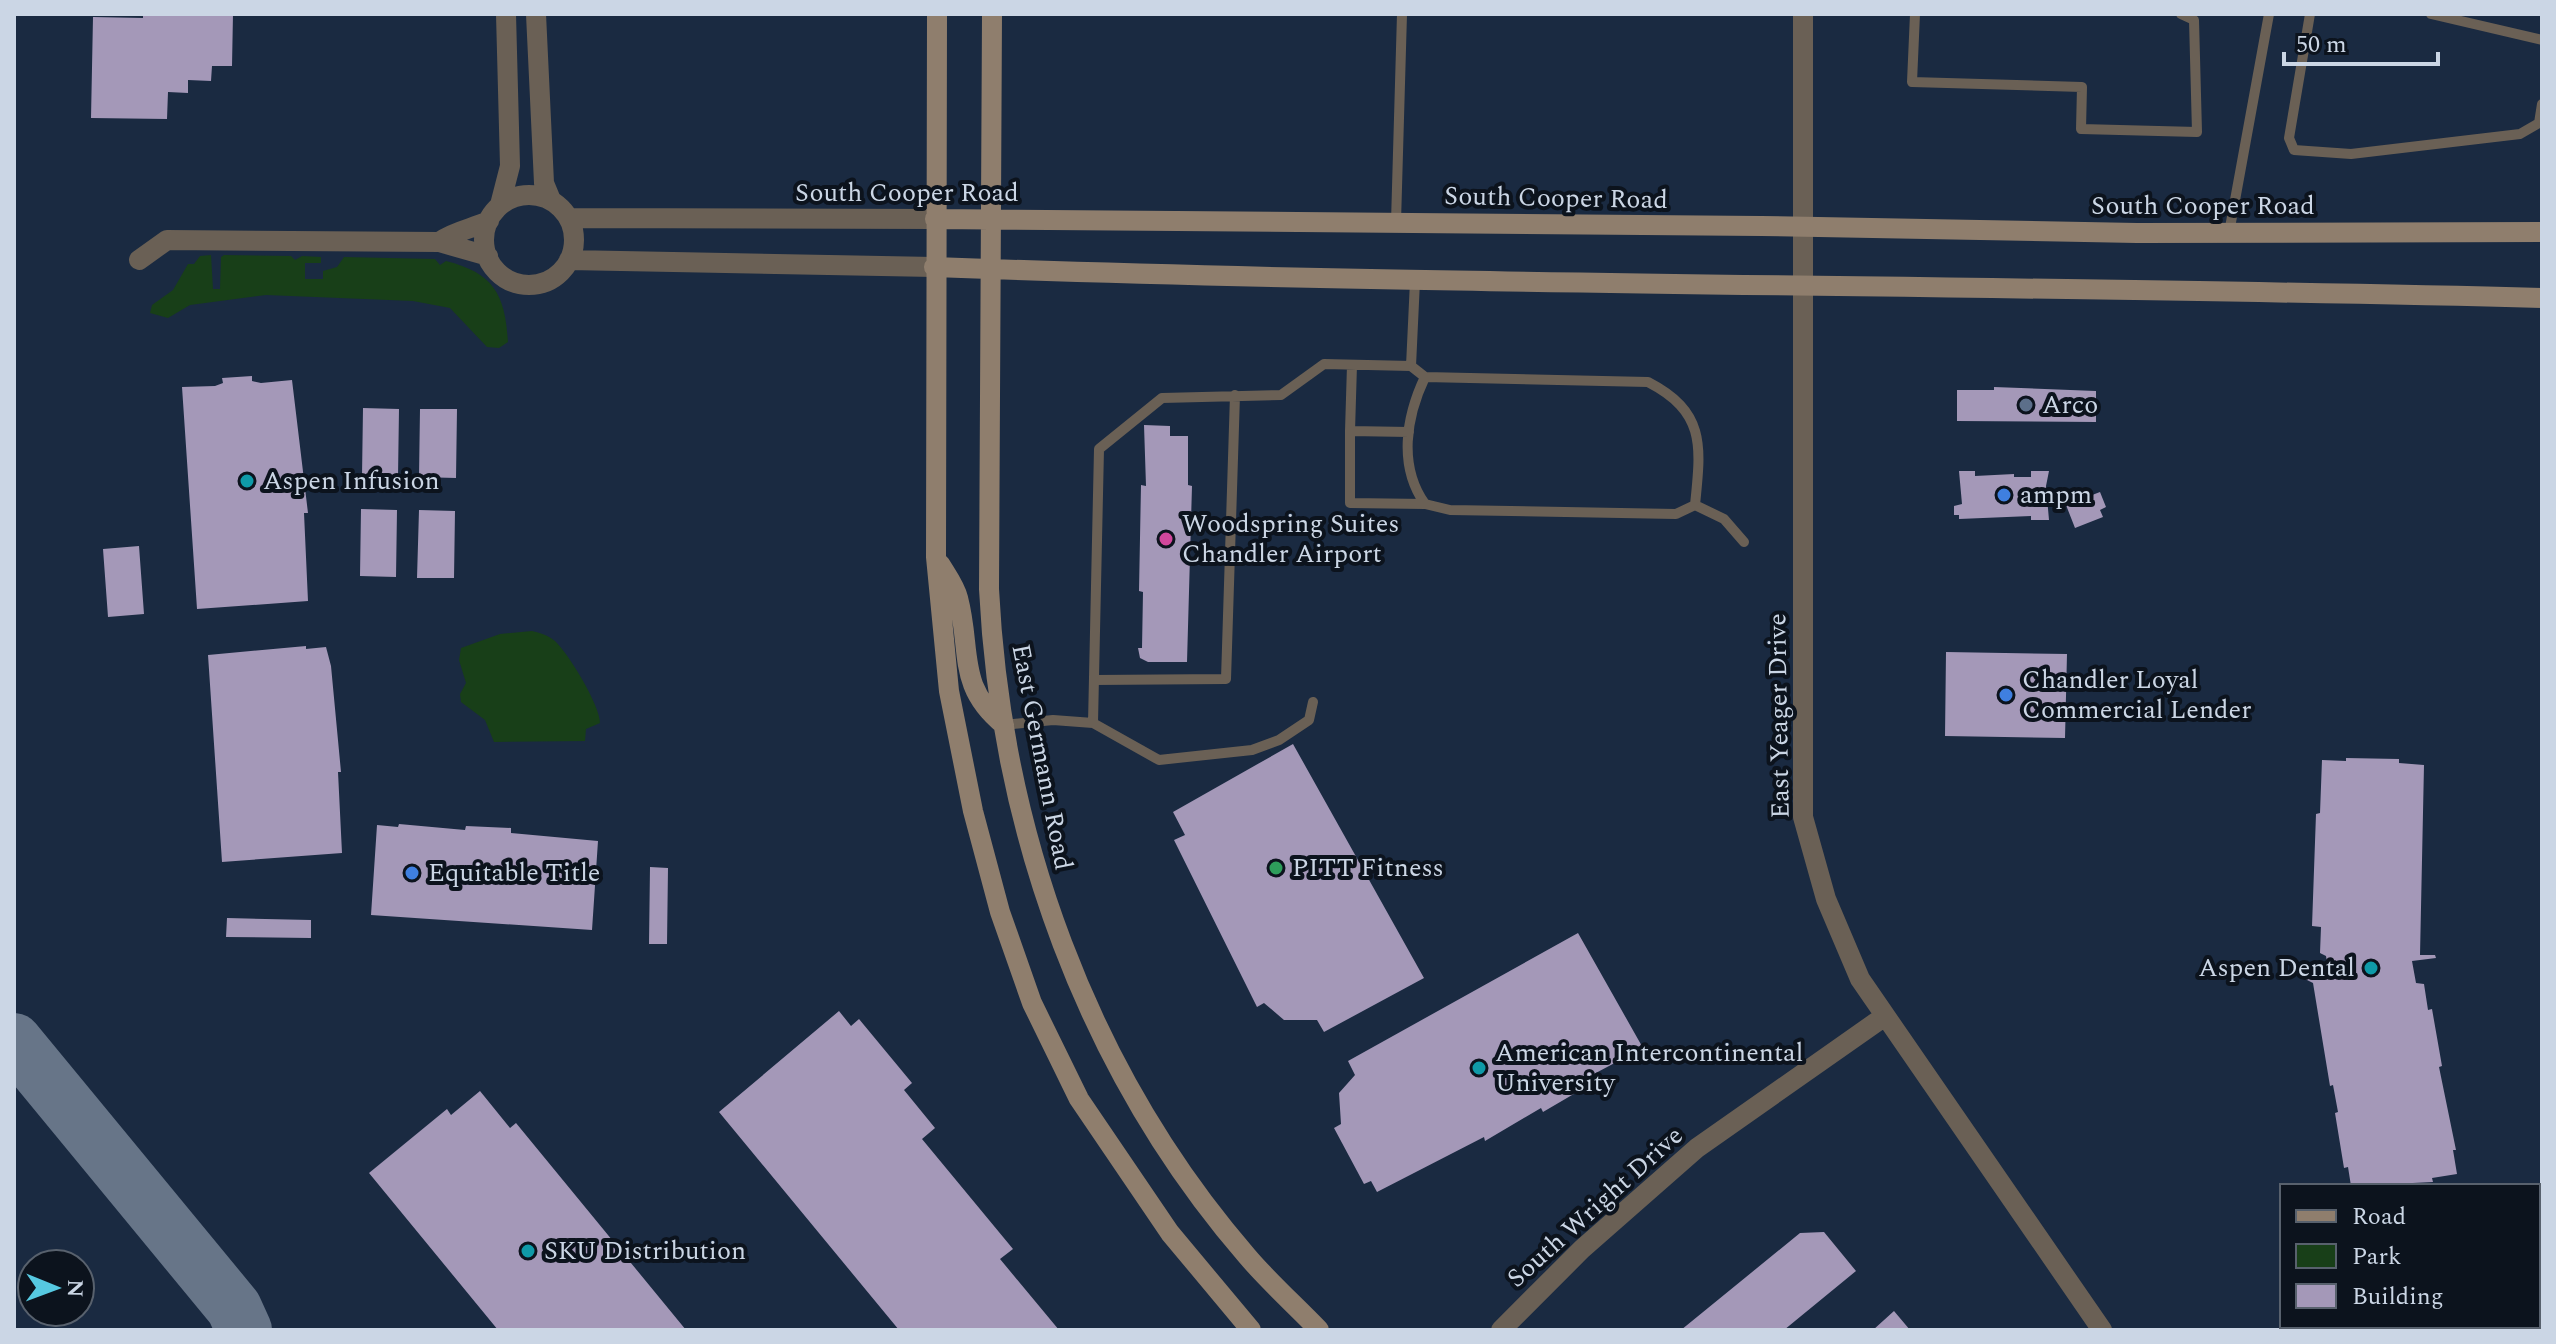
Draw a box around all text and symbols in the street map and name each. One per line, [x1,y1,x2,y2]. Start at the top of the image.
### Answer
scale bar [2284,16,2438,66]
text: 50 m [2296,27,2347,63]
street label: South Cooper Road [795,173,1019,213]
street label: South Cooper Road [1444,176,1668,220]
street label: South Cooper Road [2091,186,2315,226]
place label: Arco [2042,385,2098,425]
marker: Arco [2017,396,2035,414]
place label: Aspen Infusion [263,461,440,501]
marker: Aspen Infusion [238,472,256,490]
place label: ampm [2020,475,2092,515]
marker: ampm [1995,486,2013,504]
place label: Woodspring Suites Chandler Airport [1182,504,1400,574]
marker: Woodspring Suites Chandler Airport [1157,530,1175,548]
street label: East Yeager Drive [1757,613,1801,819]
street label: East Germann Road [1000,641,1084,873]
place label: Chandler Loyal Commercial Lender [2022,660,2251,730]
marker: Chandler Loyal Commercial Lender [1997,686,2015,704]
place label: PITT Fitness [1292,848,1444,888]
place label: Equitable Title [428,853,600,893]
marker: PITT Fitness [1267,859,1285,877]
marker: Equitable Title [403,864,421,882]
place label: Aspen Dental [2198,948,2355,988]
marker: Aspen Dental [2362,959,2380,977]
place label: American Intercontinental University [1495,1033,1803,1103]
marker: American Intercontinental University [1470,1059,1488,1077]
street label: South Wright Drive [1498,1117,1692,1297]
legend [2280,1184,2540,1328]
text: Road [2352,1199,2406,1235]
place label: SKU Distribution [544,1231,746,1271]
text: Park [2352,1239,2402,1275]
marker: SKU Distribution [519,1242,537,1260]
north arrow [16,1248,96,1328]
text: N [58,1279,91,1298]
text: Building [2352,1279,2444,1315]

